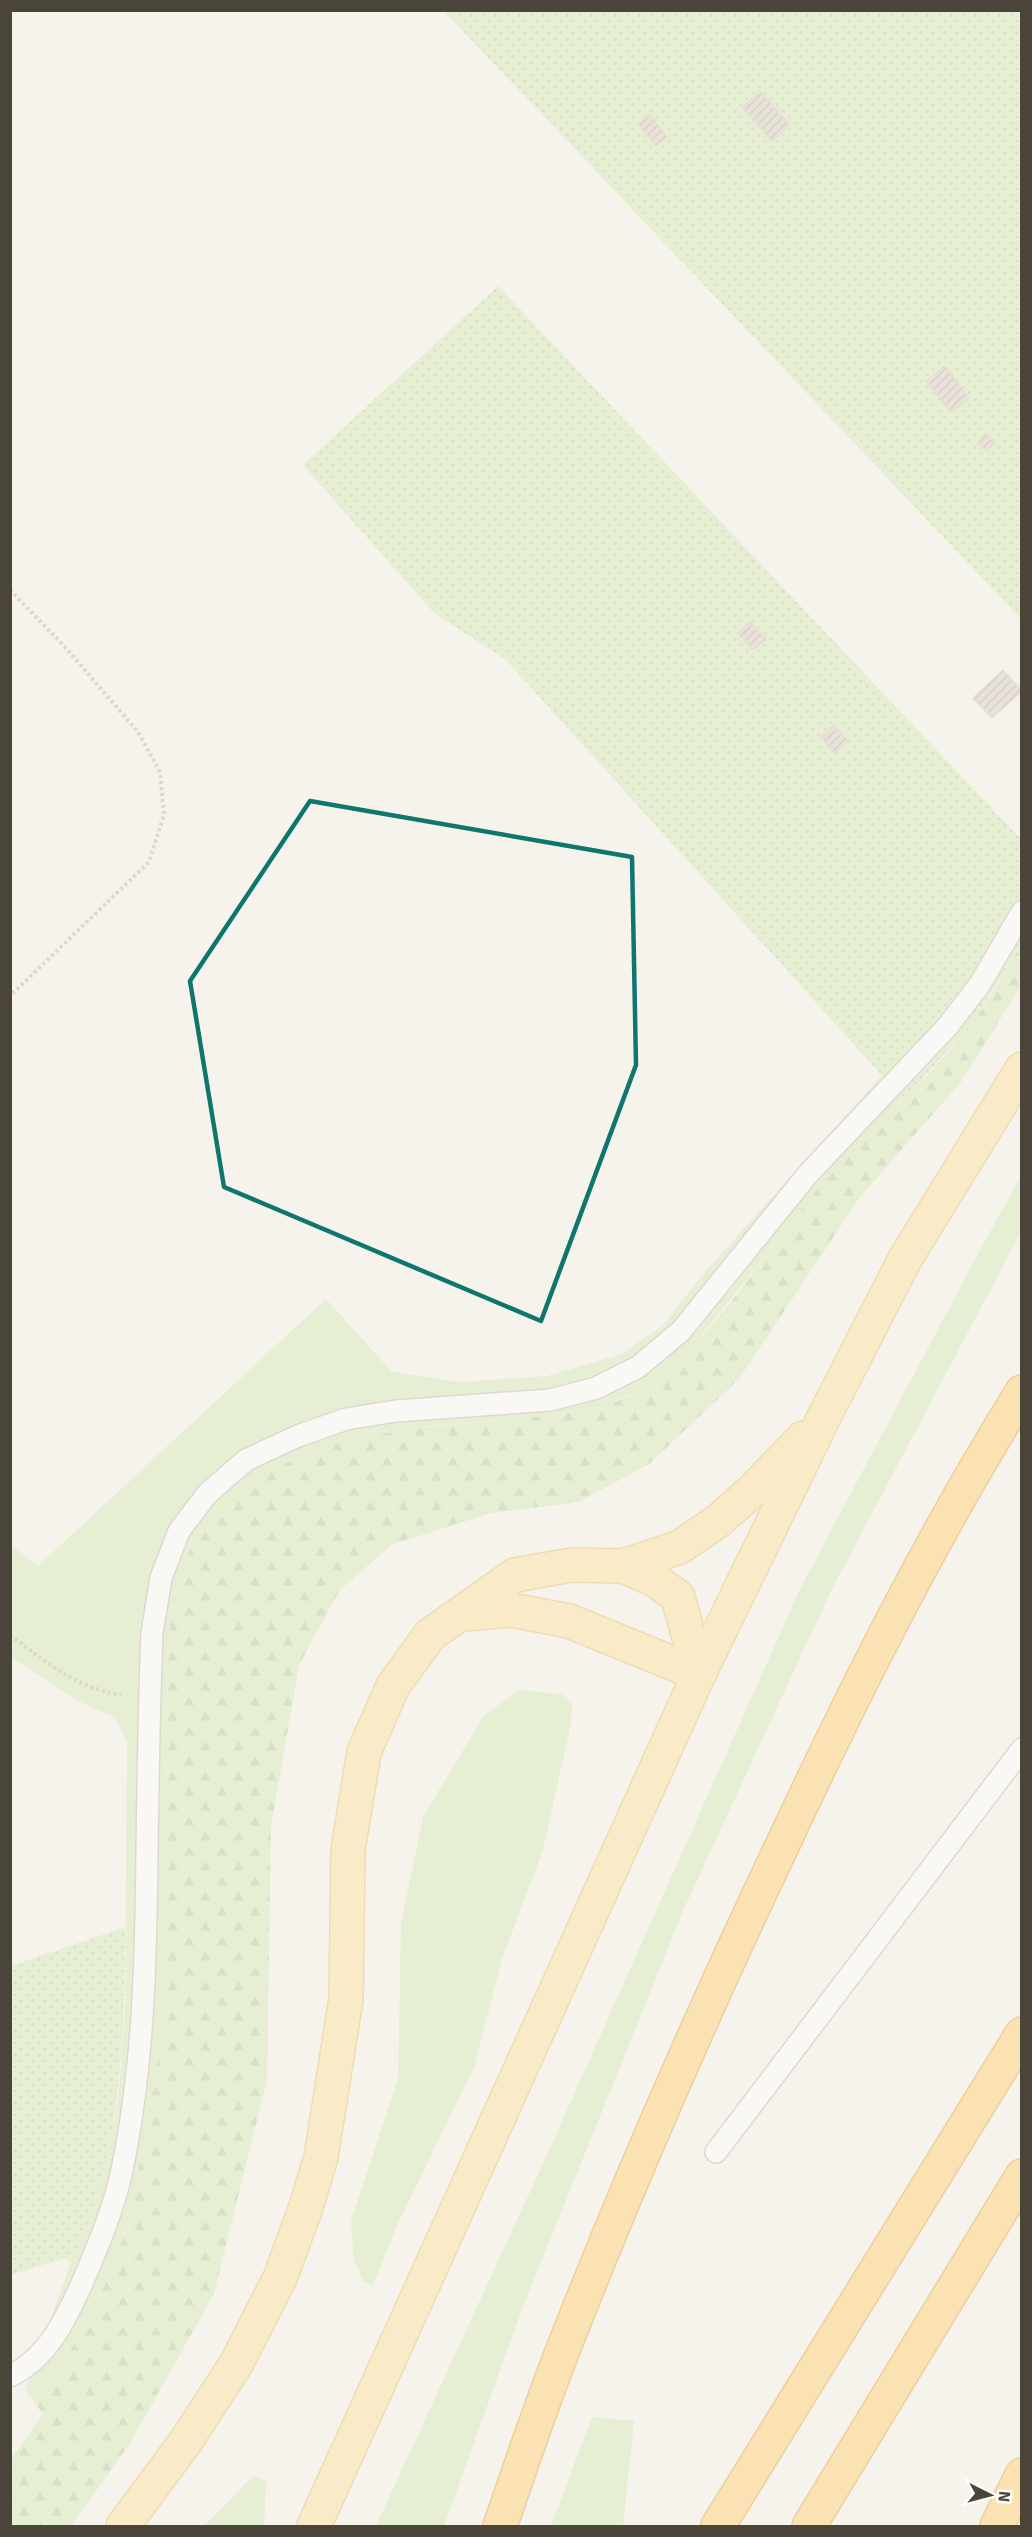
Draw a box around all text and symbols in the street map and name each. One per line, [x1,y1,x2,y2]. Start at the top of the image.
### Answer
north arrow [960,2465,1020,2525]
text: N [993,2490,1014,2503]

